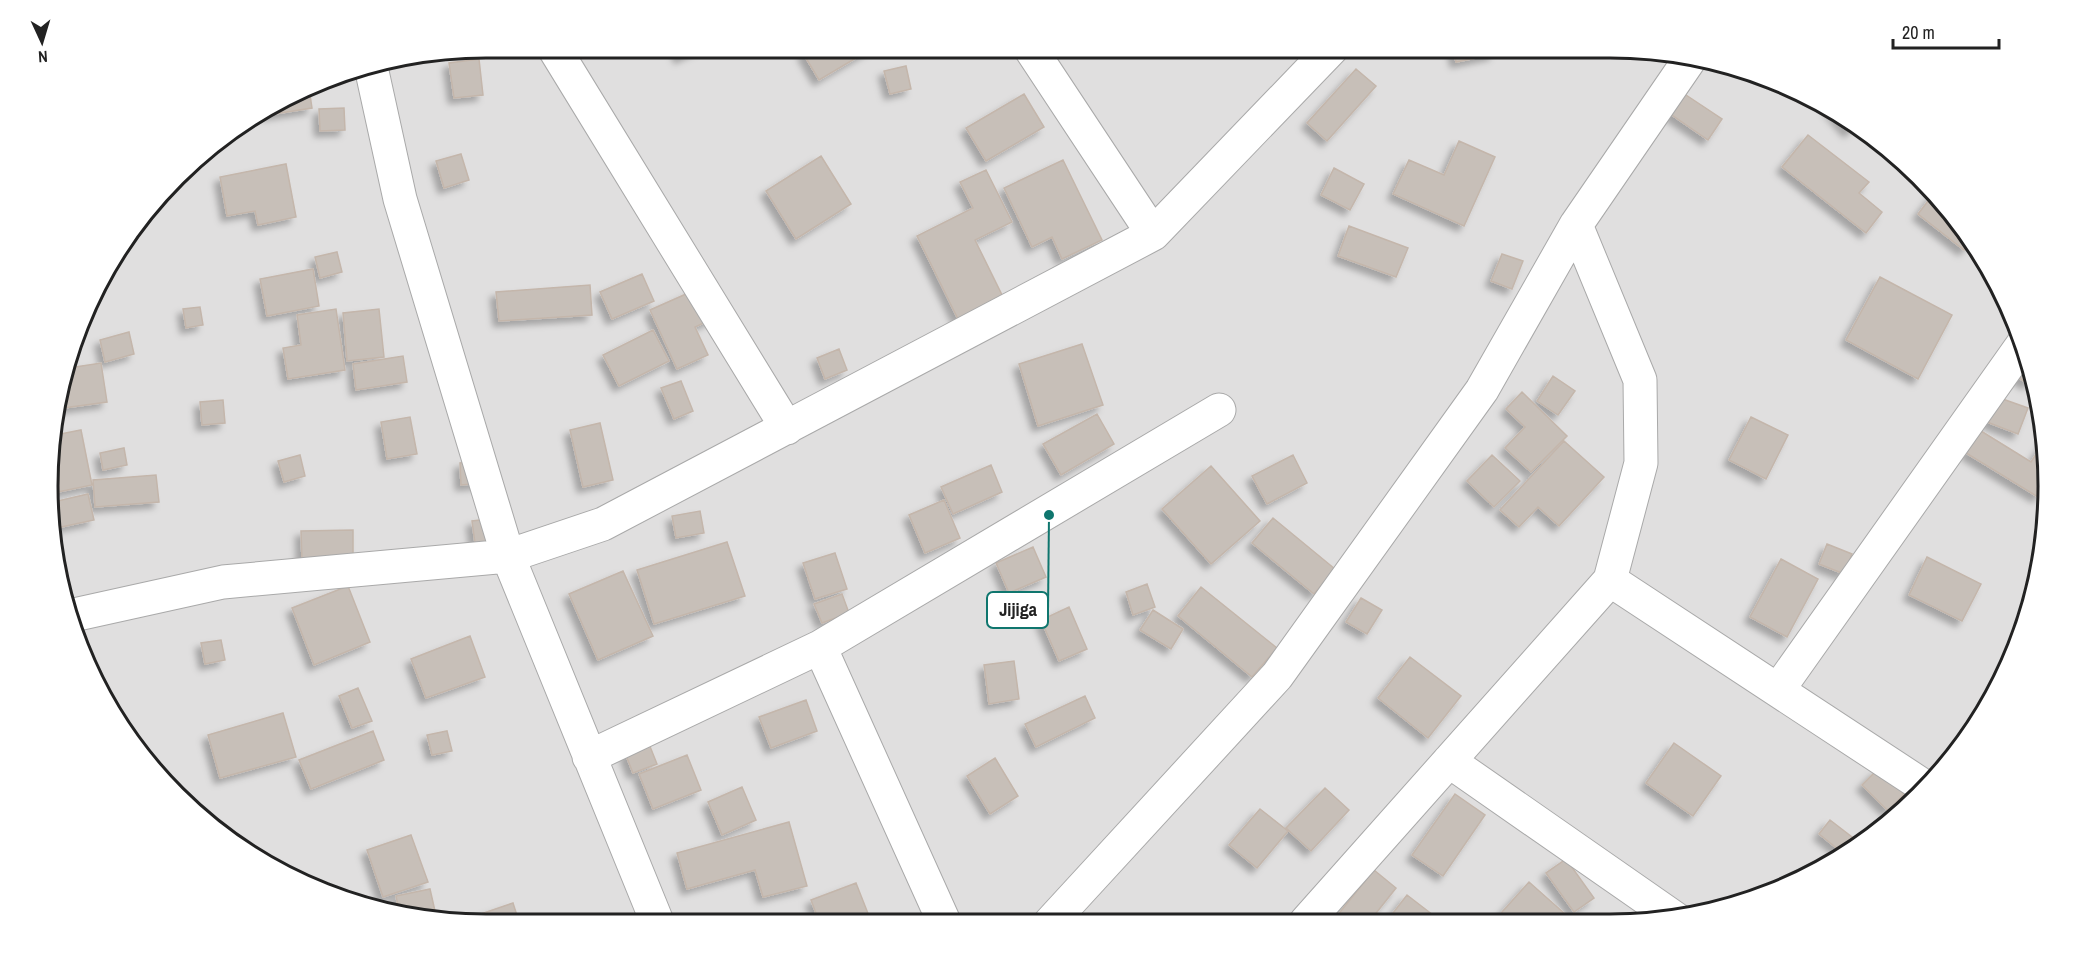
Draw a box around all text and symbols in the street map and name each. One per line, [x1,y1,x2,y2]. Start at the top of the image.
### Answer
north arrow [12,12,72,72]
scale bar [1893,12,2000,50]
text: 20 m [1902,20,1935,45]
text: N [38,46,49,68]
callout: Jijiga [987,592,1048,628]
text: Jijiga [999,597,1038,622]

